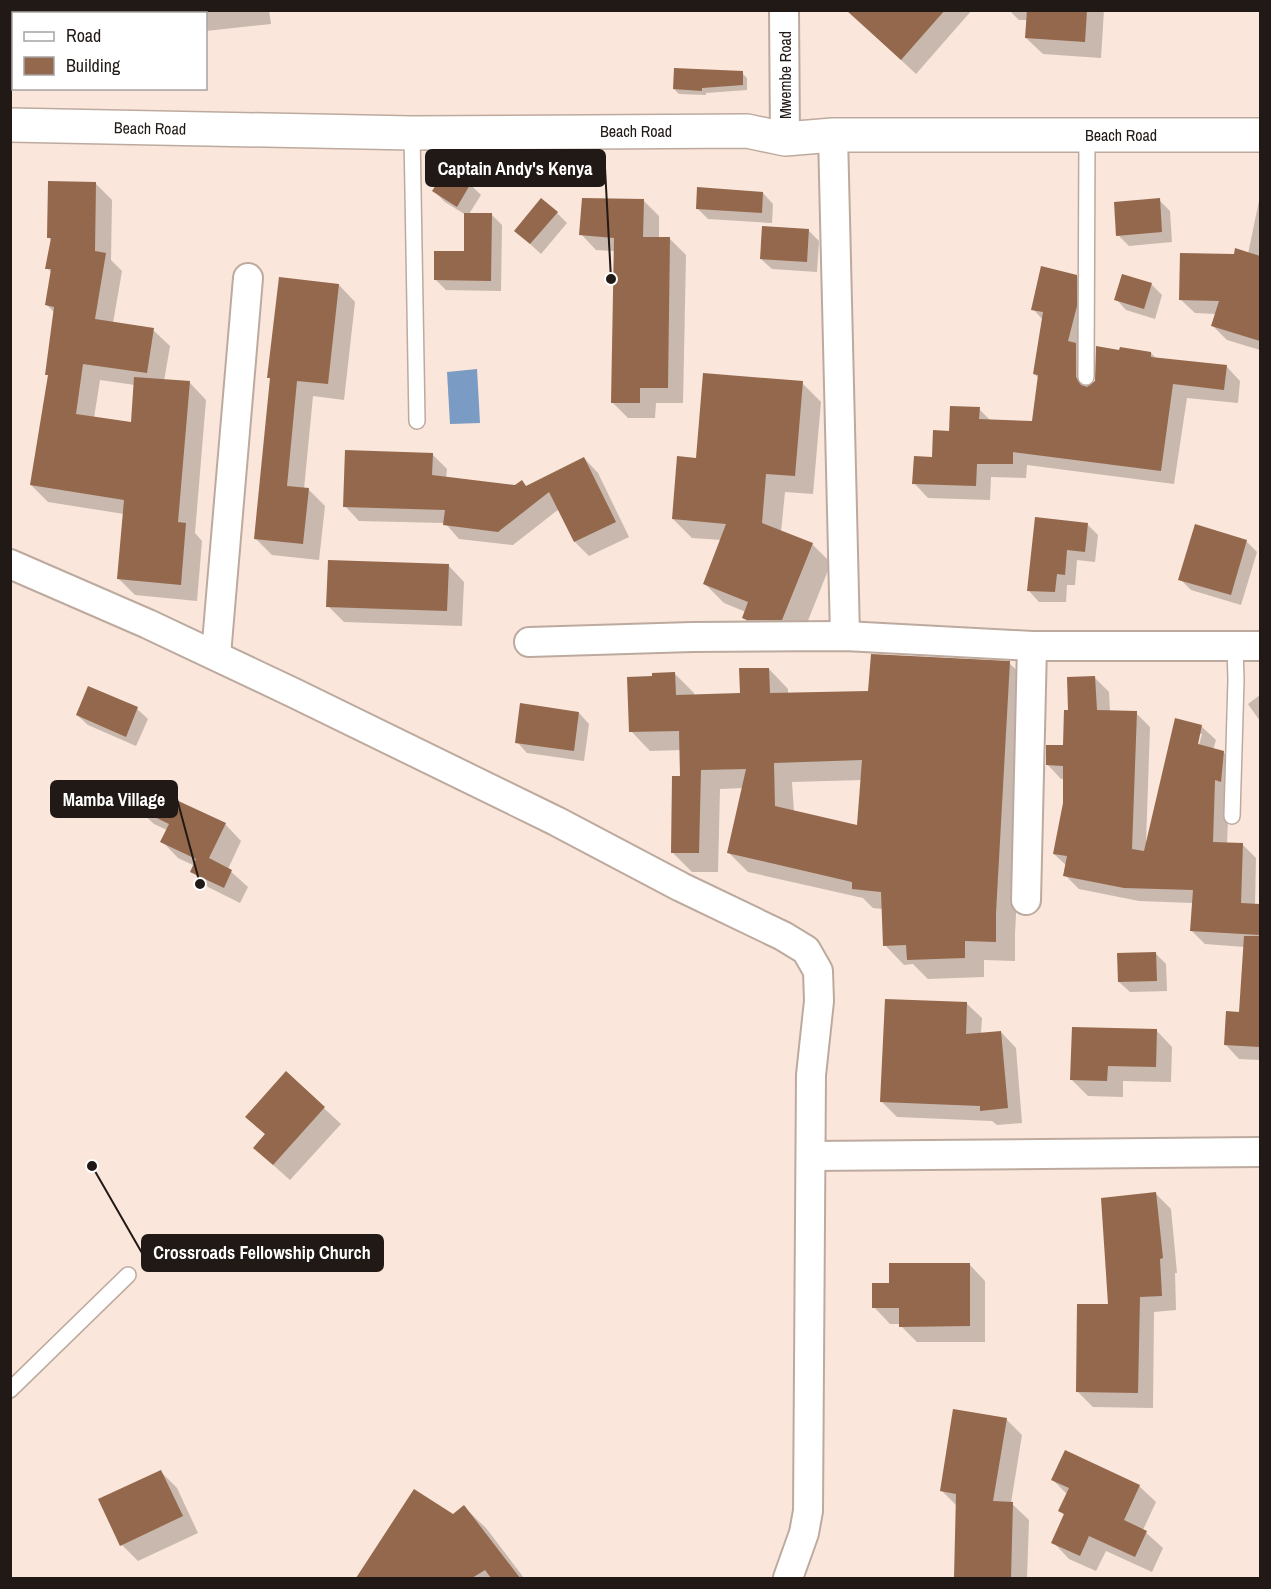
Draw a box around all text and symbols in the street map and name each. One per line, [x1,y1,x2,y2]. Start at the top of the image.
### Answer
legend [12,12,207,90]
text: Road [66,23,101,48]
street label: Mwembe Road [774,31,796,119]
text: Building [66,53,121,78]
street label: Beach Road [114,116,186,140]
street label: Beach Road [600,120,672,142]
street label: Beach Road [1085,124,1157,146]
callout: Captain Andy's Kenya [426,150,605,186]
text: Captain Andy's Kenya [438,156,593,181]
callout: Mamba Village [51,781,177,817]
text: Mamba Village [63,787,165,812]
callout: Crossroads Fellowship Church [142,1235,383,1271]
text: Crossroads Fellowship Church [153,1240,371,1265]

